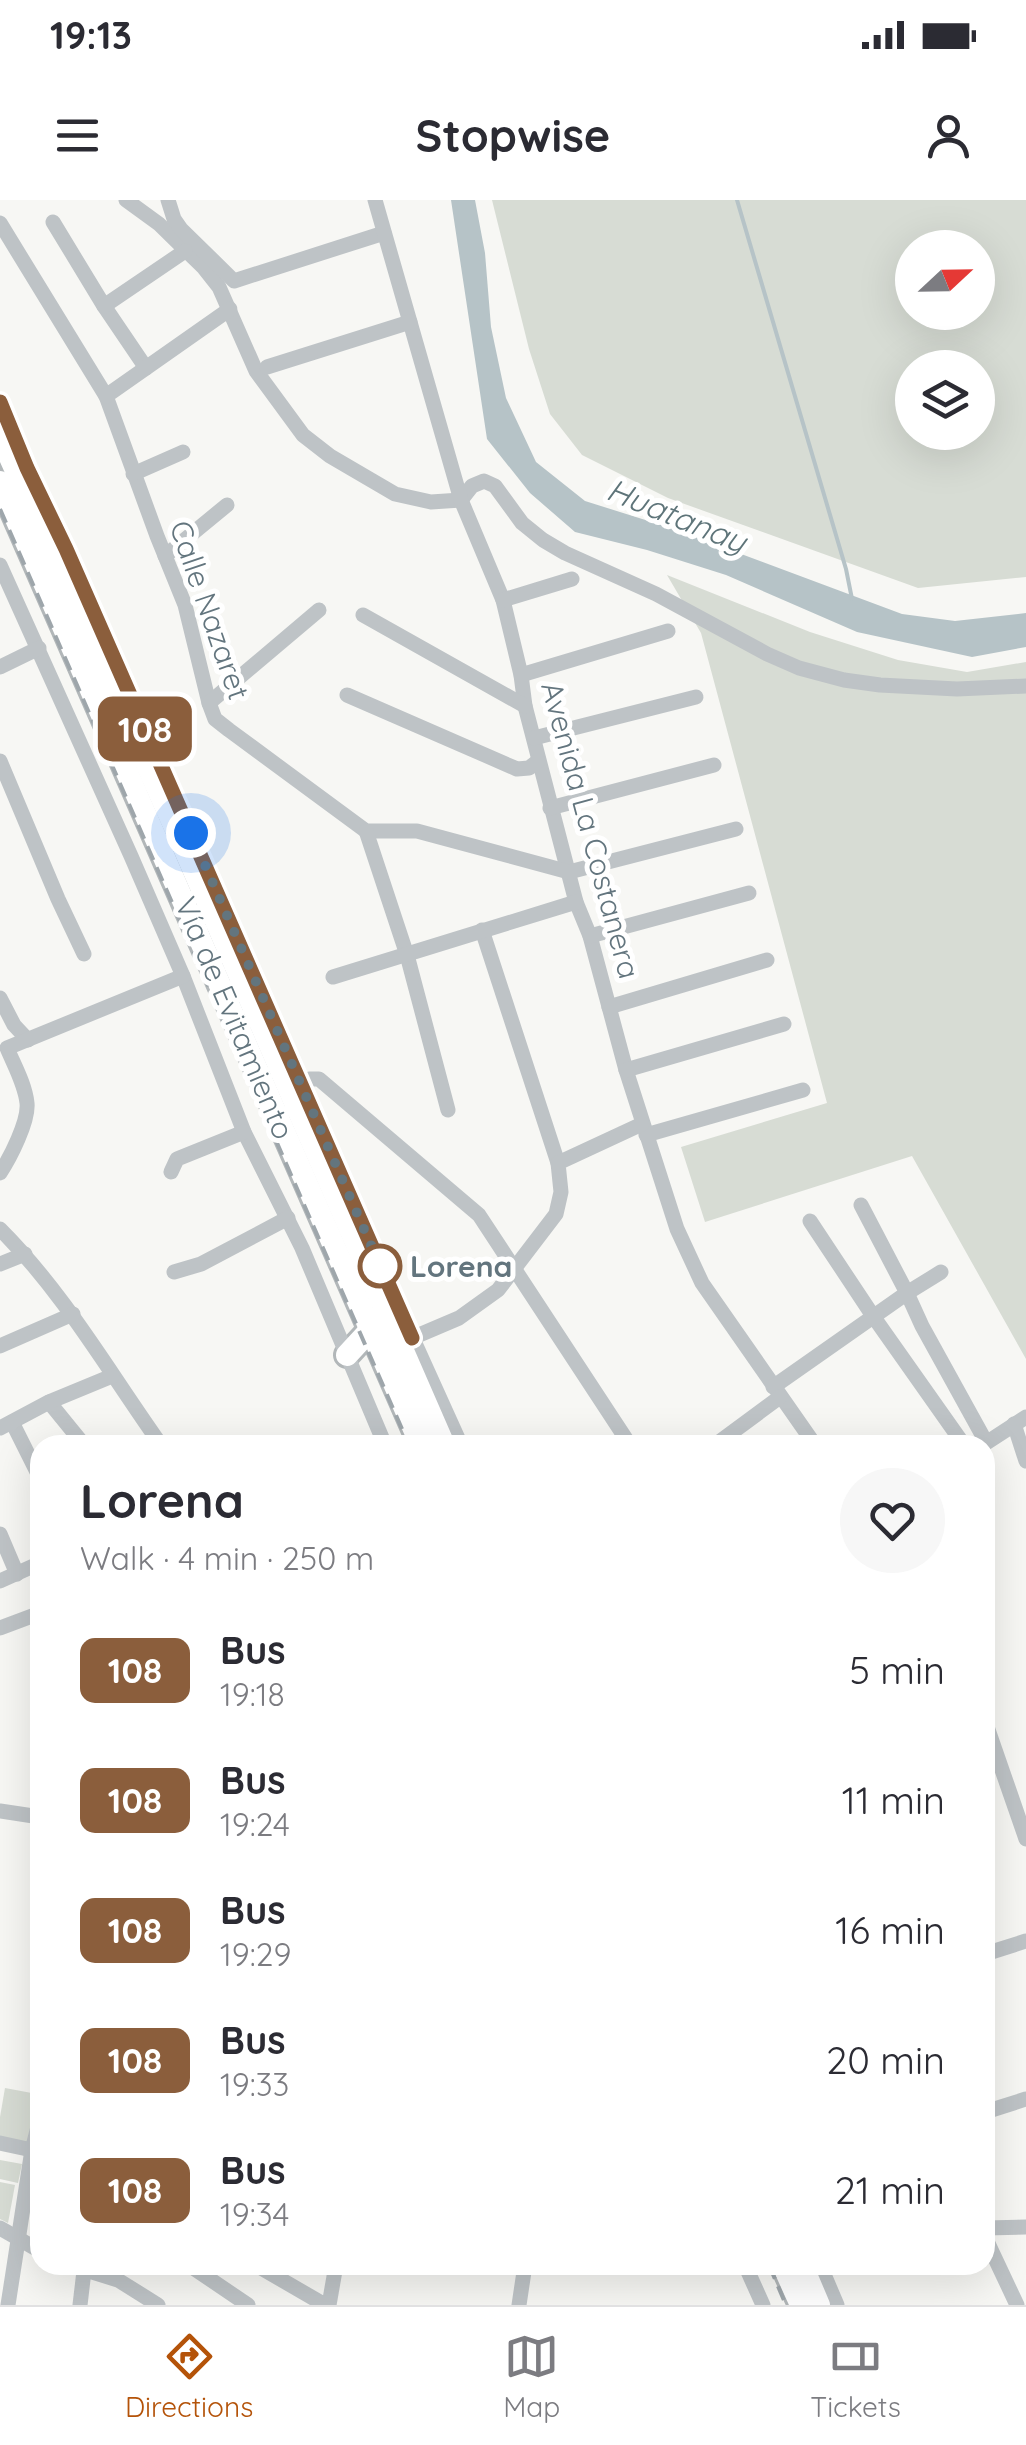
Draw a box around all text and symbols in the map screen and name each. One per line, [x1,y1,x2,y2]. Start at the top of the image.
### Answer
text: 19:13 [50,11,132,59]
text: Stopwise [416,107,610,163]
icon: menu [50,108,105,163]
icon: person [921,108,976,163]
north arrow [895,230,995,330]
map controls [895,230,995,450]
button: layers [895,350,995,450]
water label: Huatanay [601,469,754,562]
street label: Calle Nazaret [162,515,258,705]
street label: Avenida La Costanera [533,677,649,983]
line badge: 108 [88,696,202,762]
text: 108 [118,707,172,751]
your location [166,808,216,858]
street label: Vía de Evitamiento [167,891,303,1145]
marker: Lorena [359,1245,401,1287]
place label: Lorena [410,1247,512,1285]
button: heart [840,1468,945,1573]
text: Lorena [80,1470,244,1530]
text: Walk · 4 min · 250 m [80,1538,374,1578]
text: Bus [220,1626,286,1674]
text: 5 min [849,1646,945,1694]
text: 108 [108,1648,162,1692]
text: 19:18 [220,1674,285,1714]
text: Bus [220,1756,286,1804]
text: 11 min [842,1776,945,1824]
text: 108 [108,1778,162,1822]
text: 19:24 [220,1804,290,1844]
text: Bus [220,1886,286,1934]
text: 16 min [835,1906,945,1954]
text: 108 [108,1908,162,1952]
text: 19:29 [220,1934,291,1974]
text: Bus [220,2016,286,2064]
text: 20 min [826,2036,945,2084]
text: 108 [108,2038,162,2082]
text: 19:33 [220,2064,289,2104]
text: Bus [220,2146,286,2194]
text: 21 min [835,2166,945,2214]
text: 108 [108,2168,162,2212]
text: 19:34 [220,2194,289,2234]
tab: Directions [125,2329,253,2424]
tab: Map [503,2329,560,2424]
tab: Tickets [810,2329,901,2424]

